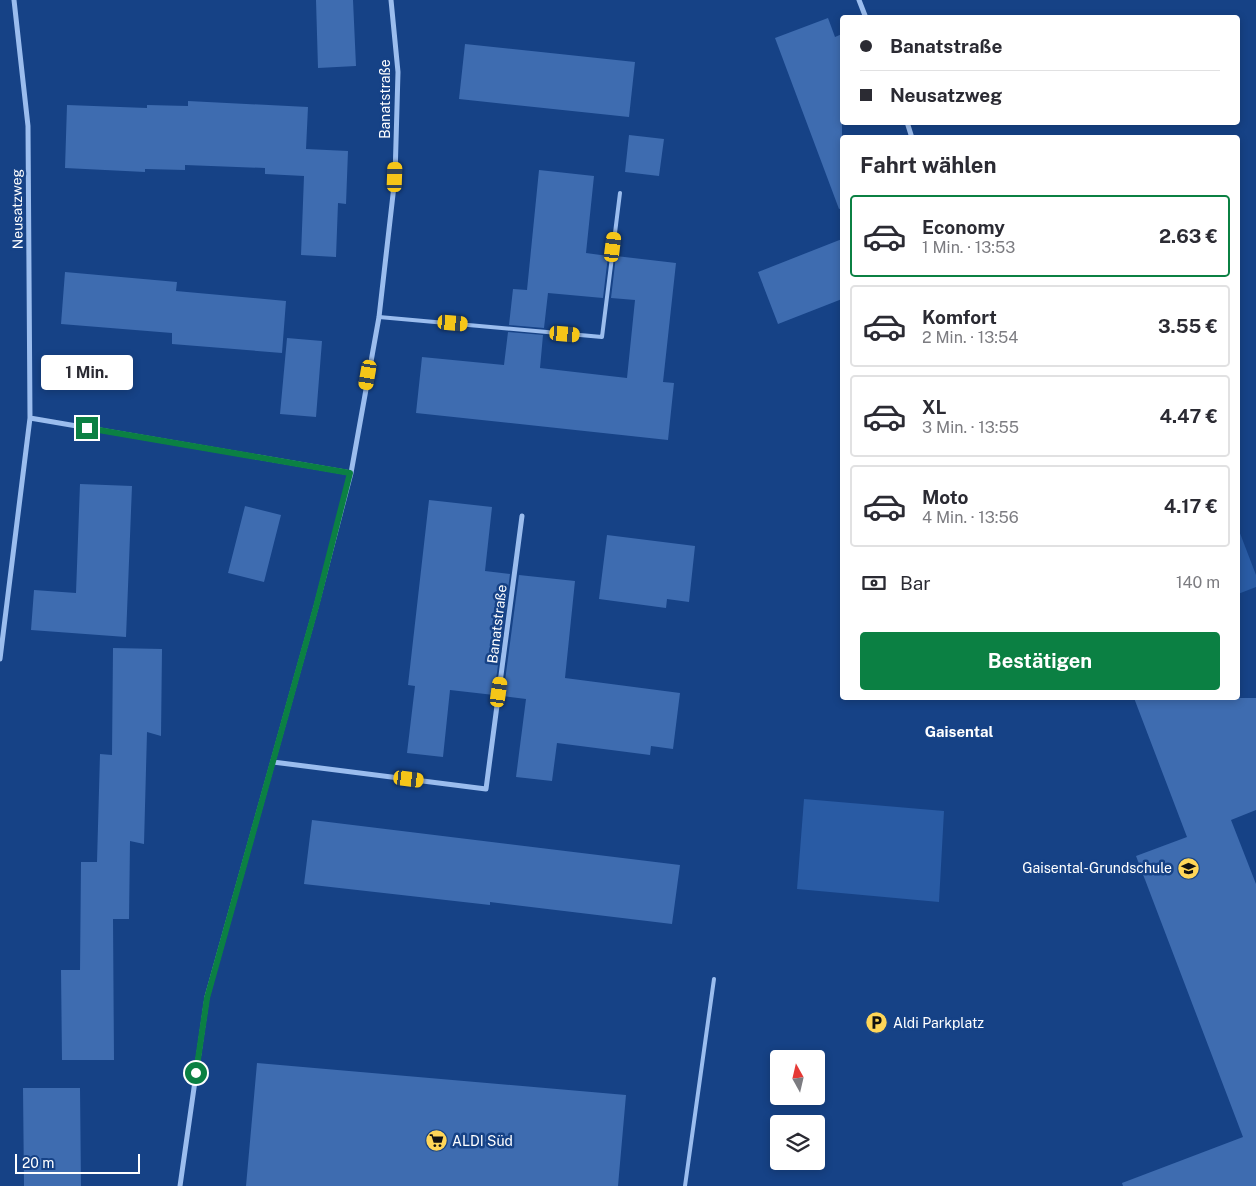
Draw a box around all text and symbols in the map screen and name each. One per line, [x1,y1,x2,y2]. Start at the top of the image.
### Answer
text: Banatstraße [890,35,1002,57]
street label: Banatstraße [377,59,393,139]
text: Neusatzweg [890,84,1002,106]
text: Fahrt wählen [860,152,997,178]
car [386,162,403,192]
street label: Neusatzweg [8,168,26,249]
icon: car [862,214,907,259]
text: Economy [922,216,1005,238]
text: 2.63 € [1159,225,1218,247]
car [603,231,622,263]
text: 1 Min. · 13:53 [922,238,1015,257]
icon: car [862,304,907,349]
text: Komfort [922,306,997,328]
car [437,314,468,332]
text: 3.55 € [1158,315,1218,337]
car [549,325,580,343]
text: 2 Min. · 13:54 [922,328,1018,347]
callout: 1 Min. [41,356,133,390]
car [358,359,377,391]
text: 1 Min. [65,363,109,382]
icon: car [862,394,907,439]
text: XL [922,396,947,418]
text: 4.47 € [1159,405,1218,427]
route end [76,417,98,439]
text: 3 Min. · 13:55 [922,418,1019,437]
icon: car [862,484,907,529]
text: Moto [922,486,968,508]
text: 4.17 € [1164,495,1218,517]
text: 4 Min. · 13:56 [922,508,1019,527]
icon: cash [860,569,888,597]
text: Bar [900,572,931,594]
text: 140 m [1176,573,1220,592]
street label: Banatstraße [484,583,510,664]
button: Bestätigen [860,632,1220,690]
car [489,676,508,708]
district label: Gaisental [925,723,993,740]
car [393,770,424,788]
school or university icon: Gaisental-Grundschule [1176,856,1200,880]
place label: Gaisental-Grundschule [1022,860,1172,876]
parking icon: Aldi Parkplatz [865,1011,889,1035]
place label: Aldi Parkplatz [893,1015,984,1031]
north arrow [770,1050,825,1105]
map controls [770,1050,825,1170]
route start [185,1062,207,1084]
button: layers [770,1115,825,1170]
supermarket icon: ALDI Süd [424,1129,448,1153]
place label: ALDI Süd [452,1133,513,1149]
scale bar [15,1151,140,1174]
text: 20 m [22,1155,54,1171]

